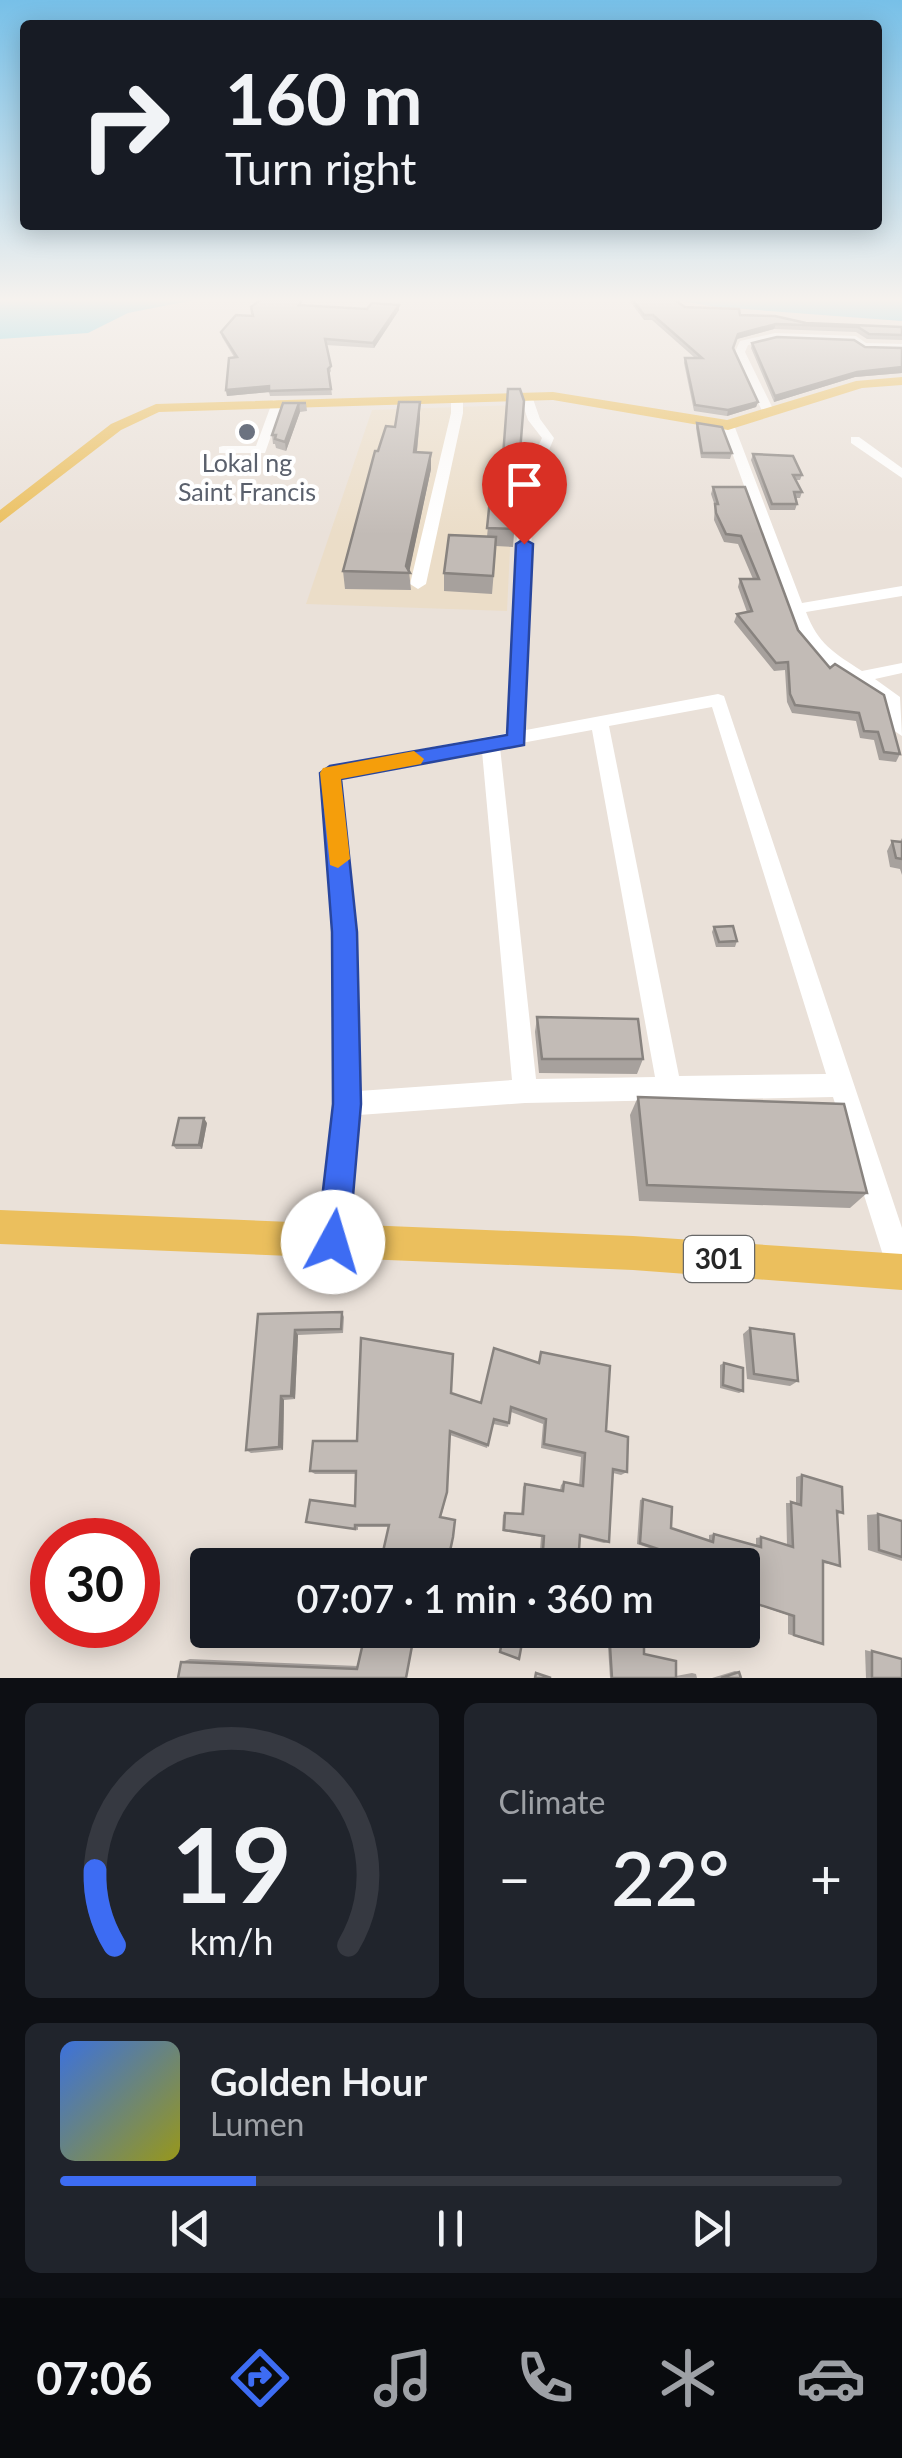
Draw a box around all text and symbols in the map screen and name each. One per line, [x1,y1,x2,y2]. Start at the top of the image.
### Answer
text: 160 m [225,56,422,140]
icon: right [60,60,190,190]
text: Turn right [225,141,416,195]
marker: Lokal ng Saint Francis [236,421,258,443]
pin [482,442,567,545]
place label: Lokal ng Saint Francis [178,447,316,506]
icon: arrive [497,457,552,512]
position arrow [281,1190,385,1294]
road number: 301 [684,1236,754,1282]
speed limit sign: 30 [30,1518,160,1648]
text: 07:07 · 1 min · 360 m [297,1575,653,1621]
text: Climate [499,1782,605,1821]
text: 19 [171,1800,292,1925]
text: 22° [611,1832,729,1922]
text: − [499,1845,530,1911]
text: + [810,1845,842,1911]
text: km/h [190,1920,274,1963]
text: Golden Hour [210,2058,427,2104]
text: Lumen [210,2104,304,2143]
icon: previous [163,2201,218,2256]
icon: pause [423,2201,478,2256]
icon: next [684,2201,739,2256]
icon: directions [225,2343,295,2413]
icon: music [368,2343,438,2413]
icon: phone [510,2343,580,2413]
icon: climate [653,2343,723,2413]
icon: car [796,2343,866,2413]
text: 07:06 [36,2351,152,2405]

